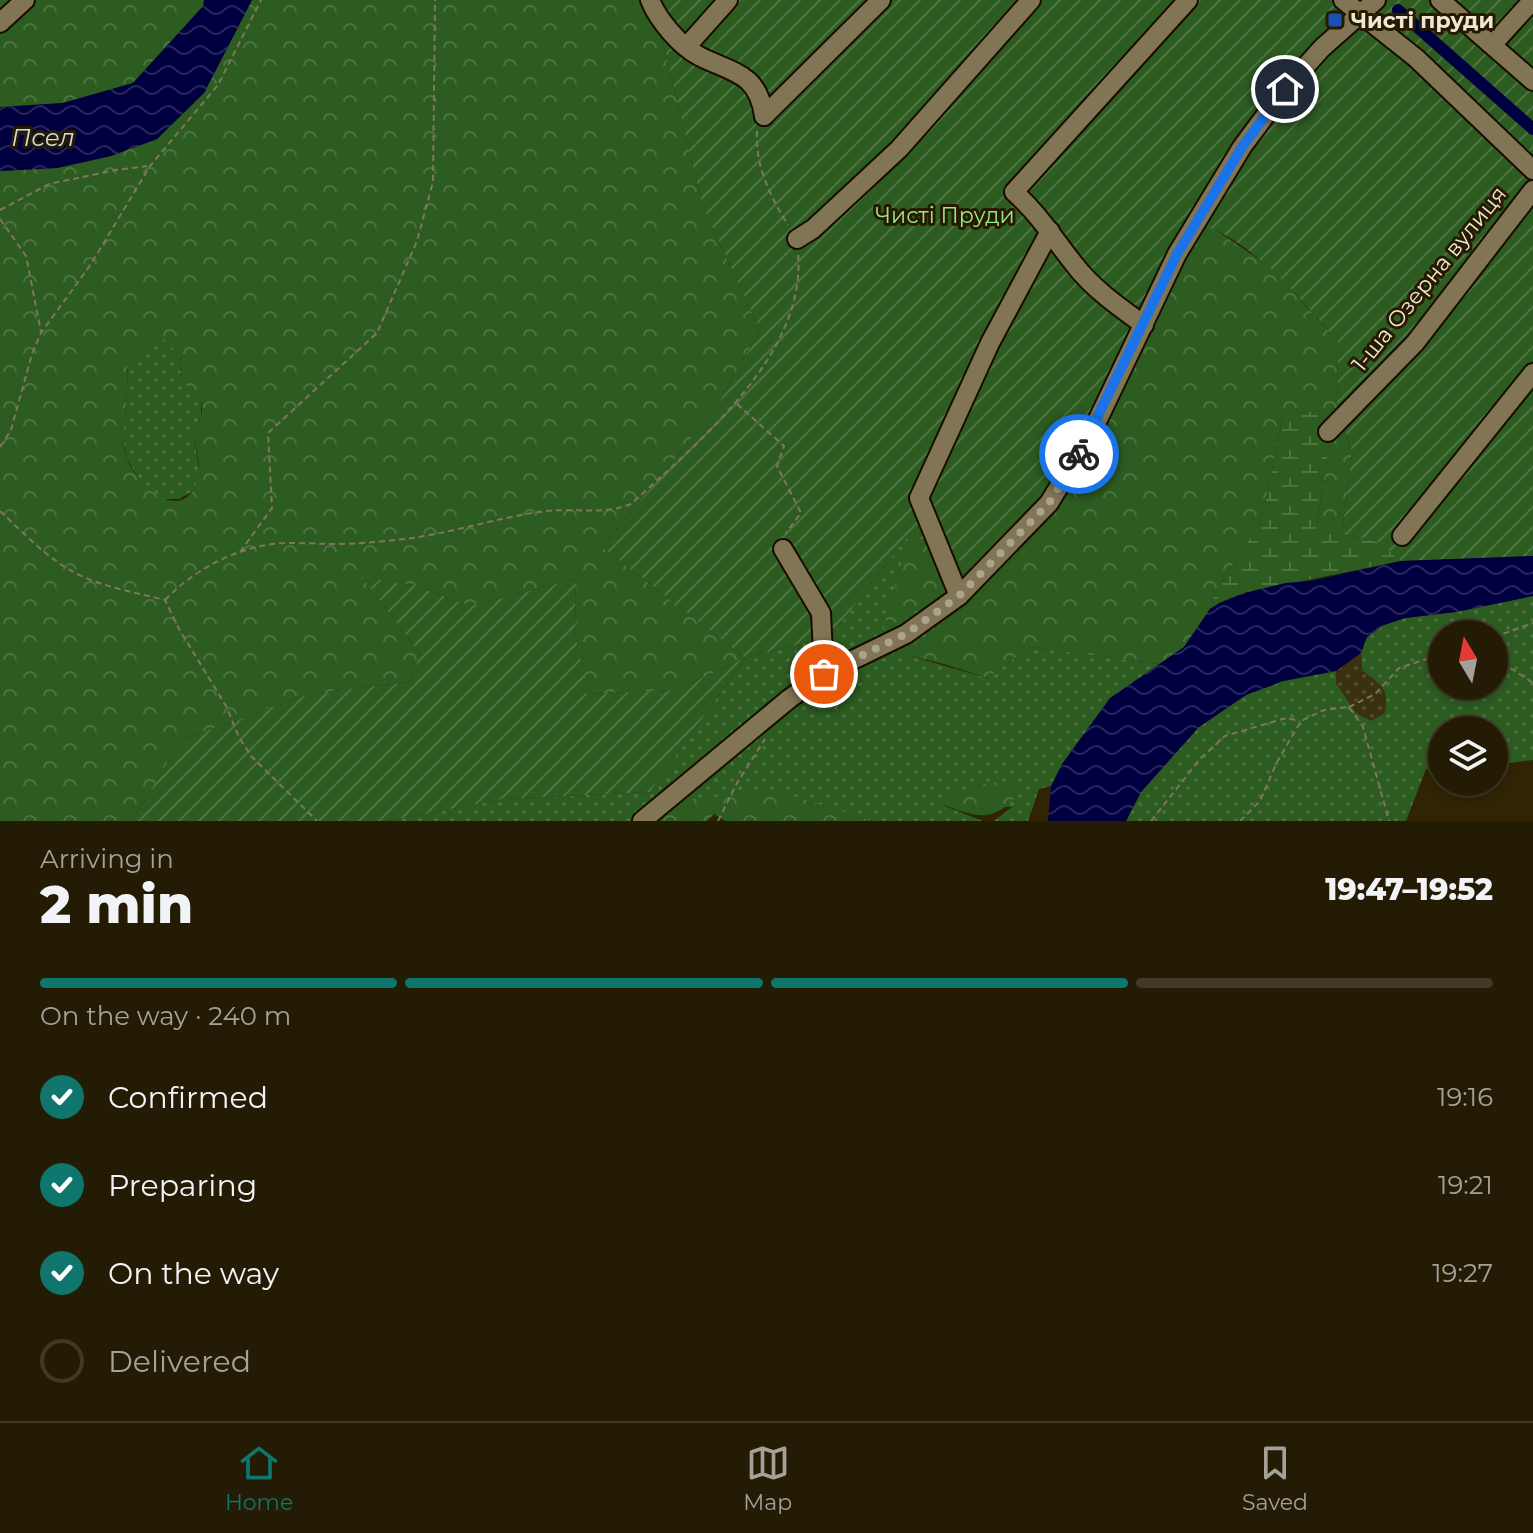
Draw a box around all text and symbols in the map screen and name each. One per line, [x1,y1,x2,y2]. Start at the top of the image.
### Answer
place label: Чисті пруди [1351,7,1494,34]
marker: Чисті пруди [1326,11,1344,29]
pin [1251,55,1319,123]
icon: home [1263,67,1307,111]
water label: Псел [11,123,75,152]
street label: 1-ша Озерна вулиця [1346,181,1512,377]
park label: Чисті Пруди [875,202,1015,229]
courier [1039,414,1119,494]
icon: bike [1057,432,1101,476]
north arrow [1428,620,1508,700]
map controls [1428,620,1508,796]
pin [790,640,858,708]
icon: bag [802,652,846,696]
button: layers [1428,716,1508,796]
text: Arriving in [40,843,174,875]
text: 19:47–19:52 [1325,871,1493,908]
text: 2 min [40,873,193,936]
text: On the way · 240 m [40,1000,291,1032]
icon: check [40,1075,84,1119]
text: Confirmed [108,1079,268,1116]
text: 19:16 [1437,1081,1493,1113]
icon: check [40,1163,84,1207]
text: Preparing [108,1167,257,1204]
text: 19:21 [1438,1169,1493,1201]
icon: check [40,1251,84,1295]
text: On the way [108,1255,279,1292]
text: 19:27 [1432,1257,1493,1289]
text: Delivered [108,1343,251,1380]
tab: Home [225,1441,293,1516]
tab: Map [743,1441,792,1516]
tab: Saved [1242,1441,1308,1516]

